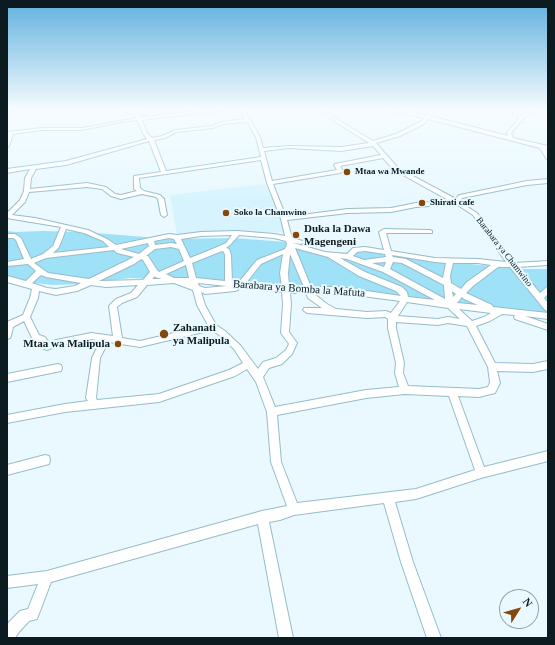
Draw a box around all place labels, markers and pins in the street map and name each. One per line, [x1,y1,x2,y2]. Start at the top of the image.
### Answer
marker: Mtaa wa Mwande [342,167,352,177]
place label: Mtaa wa Mwande [355,167,424,177]
marker: Shirati cafe [417,198,427,208]
place label: Shirati cafe [430,198,474,208]
marker: Soko la Chamwino [221,208,231,218]
place label: Soko la Chamwino [234,208,307,218]
place label: Duka la Dawa Magengeni [304,222,371,248]
marker: Duka la Dawa Magengeni [291,230,301,240]
place label: Zahanati ya Malipula [173,321,230,347]
marker: Zahanati ya Malipula [158,328,170,340]
place label: Mtaa wa Malipula [23,337,110,351]
marker: Mtaa wa Malipula [113,339,123,349]

